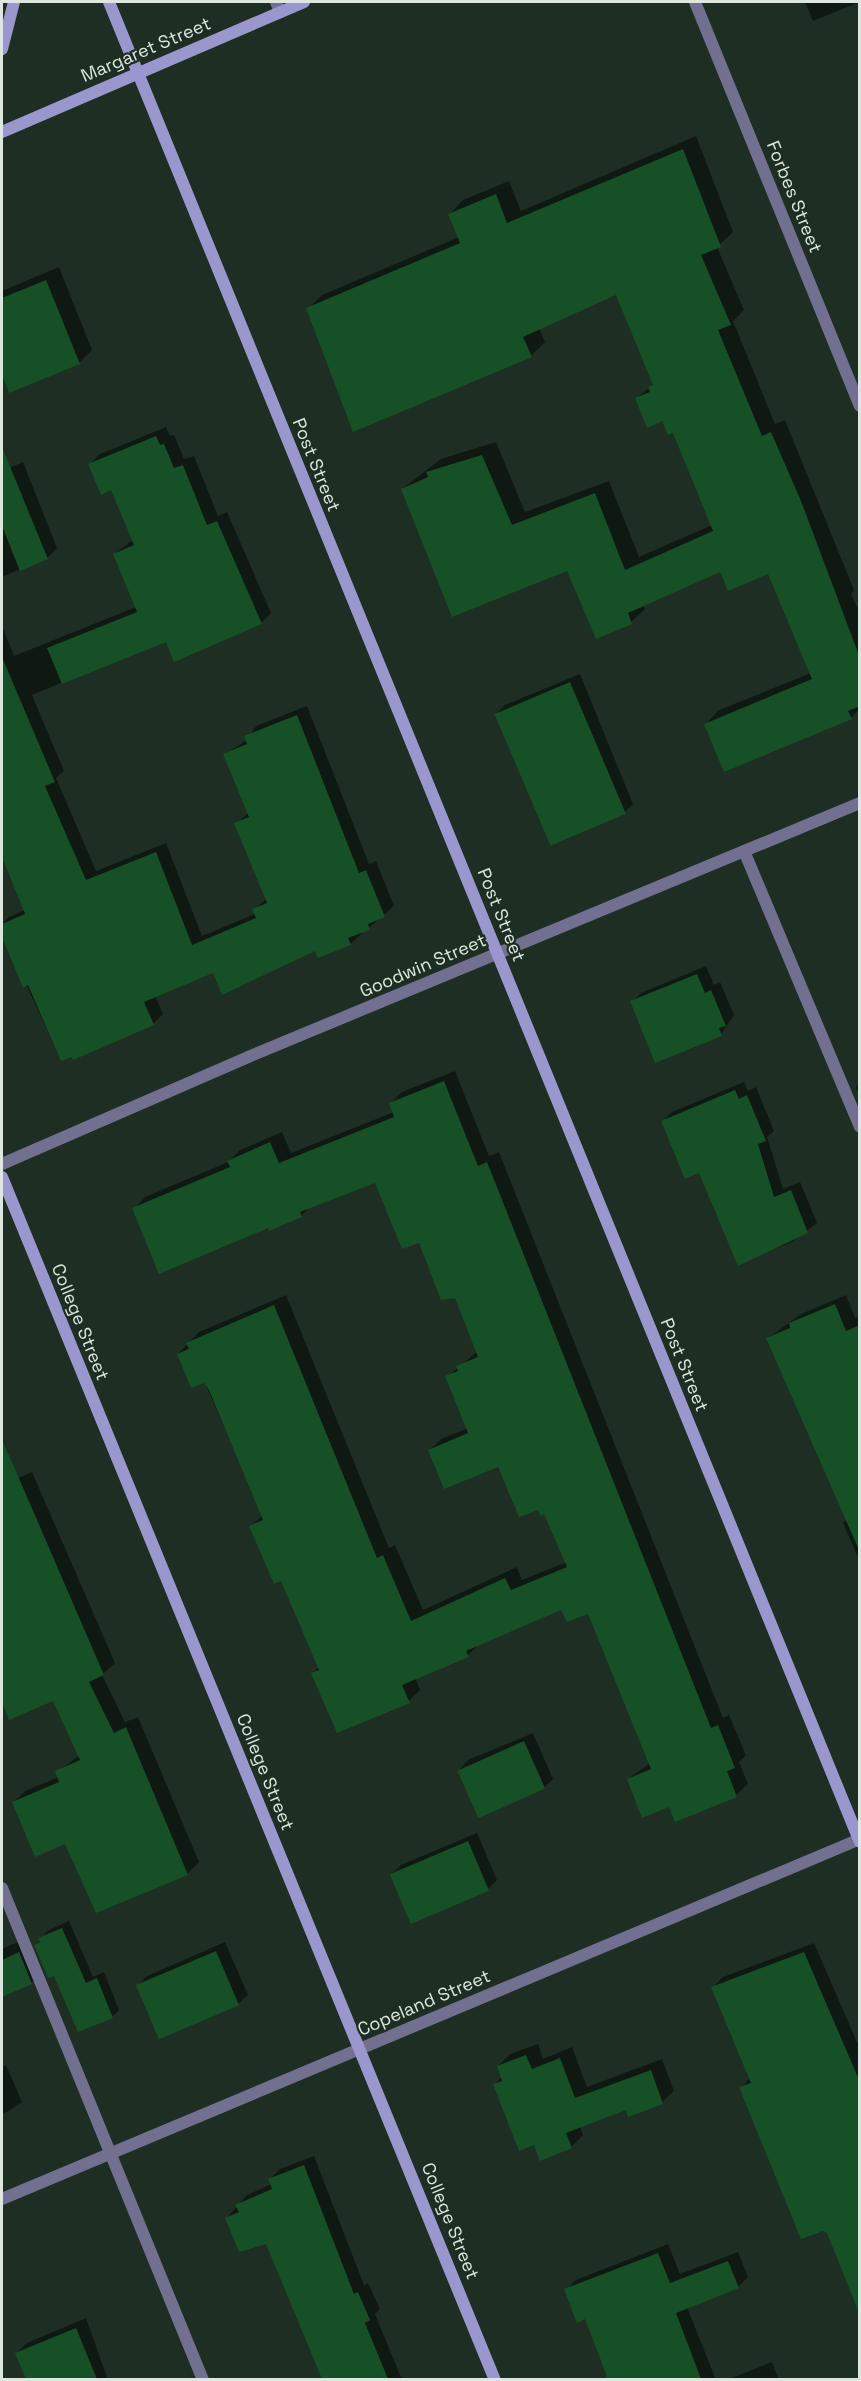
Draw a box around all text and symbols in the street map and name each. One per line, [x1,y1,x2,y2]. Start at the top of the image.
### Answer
street label: Margaret Street [78,13,214,87]
street label: Forbes Street [762,138,826,256]
street label: Post Street [287,415,345,515]
street label: Post Street [472,865,530,965]
street label: Goodwin Street [357,930,489,1002]
street label: College Street [47,1260,113,1384]
street label: Post Street [655,1315,713,1415]
street label: College Street [232,1710,298,1834]
street label: Copeland Street [354,1965,494,2041]
street label: College Street [417,2159,483,2283]

